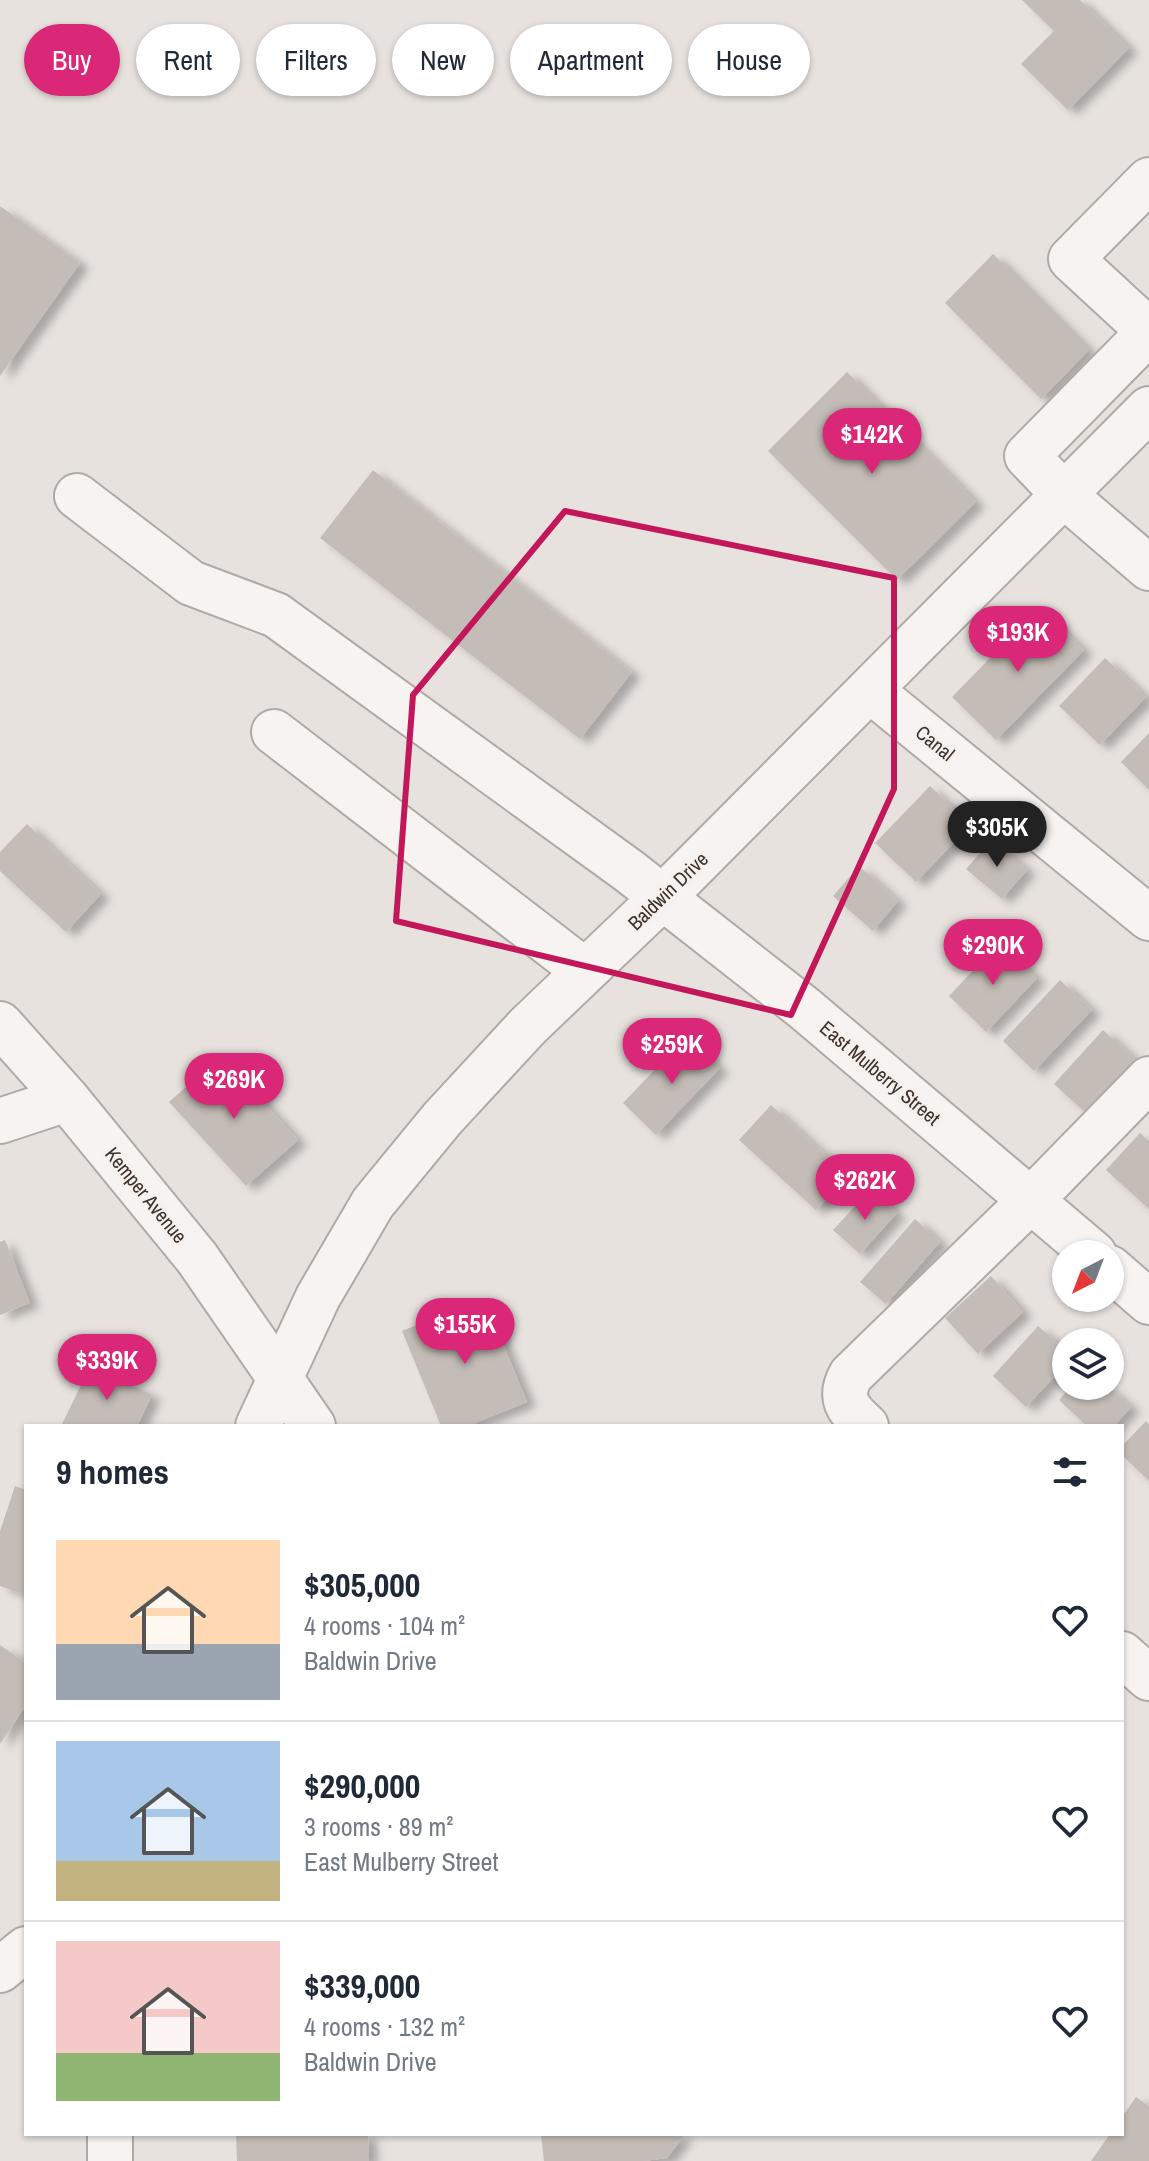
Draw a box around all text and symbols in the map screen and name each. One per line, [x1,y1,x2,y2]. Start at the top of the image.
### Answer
chip: Buy [24,24,120,96]
chip: Rent [136,24,240,96]
chip: Filters [256,24,376,96]
chip: New [392,24,494,96]
chip: Apartment [510,24,672,96]
chip: House [688,24,810,96]
pin: $142K [816,408,928,476]
text: $142K [841,416,903,451]
pin: $193K [962,606,1074,674]
text: $193K [987,614,1049,649]
street label: Canal [910,719,960,767]
pin: $305K [941,801,1053,869]
text: $305K [966,809,1028,844]
street label: Baldwin Drive [622,845,714,936]
pin: $290K [937,919,1049,987]
text: $290K [962,927,1024,962]
street label: East Mulberry Street [814,1014,947,1131]
pin: $259K [616,1018,728,1086]
text: $259K [641,1026,703,1061]
pin: $269K [178,1053,290,1121]
text: $269K [203,1061,265,1096]
street label: Kemper Avenue [99,1141,194,1248]
pin: $262K [809,1154,921,1222]
text: $262K [834,1162,896,1197]
north arrow [1052,1240,1124,1312]
map controls [1052,1240,1124,1400]
pin: $155K [409,1298,521,1366]
text: $155K [434,1306,496,1341]
button: layers [1052,1328,1124,1400]
pin: $339K [51,1334,163,1402]
text: $339K [76,1342,138,1377]
text: 9 homes [56,1449,169,1495]
icon: filters [1048,1450,1092,1494]
text: $305,000 [304,1562,420,1608]
icon: home [120,1572,216,1668]
icon: heart [1048,1598,1092,1642]
text: 4 rooms · 104 m² [304,1608,465,1643]
text: Baldwin Drive [304,1643,437,1678]
text: $290,000 [304,1763,420,1809]
icon: home [120,1773,216,1869]
icon: heart [1048,1799,1092,1843]
text: 3 rooms · 89 m² [304,1809,453,1844]
text: East Mulberry Street [304,1844,498,1879]
text: $339,000 [304,1963,420,2009]
icon: home [120,1973,216,2069]
icon: heart [1048,1999,1092,2043]
text: 4 rooms · 132 m² [304,2009,465,2044]
text: Baldwin Drive [304,2044,437,2079]

